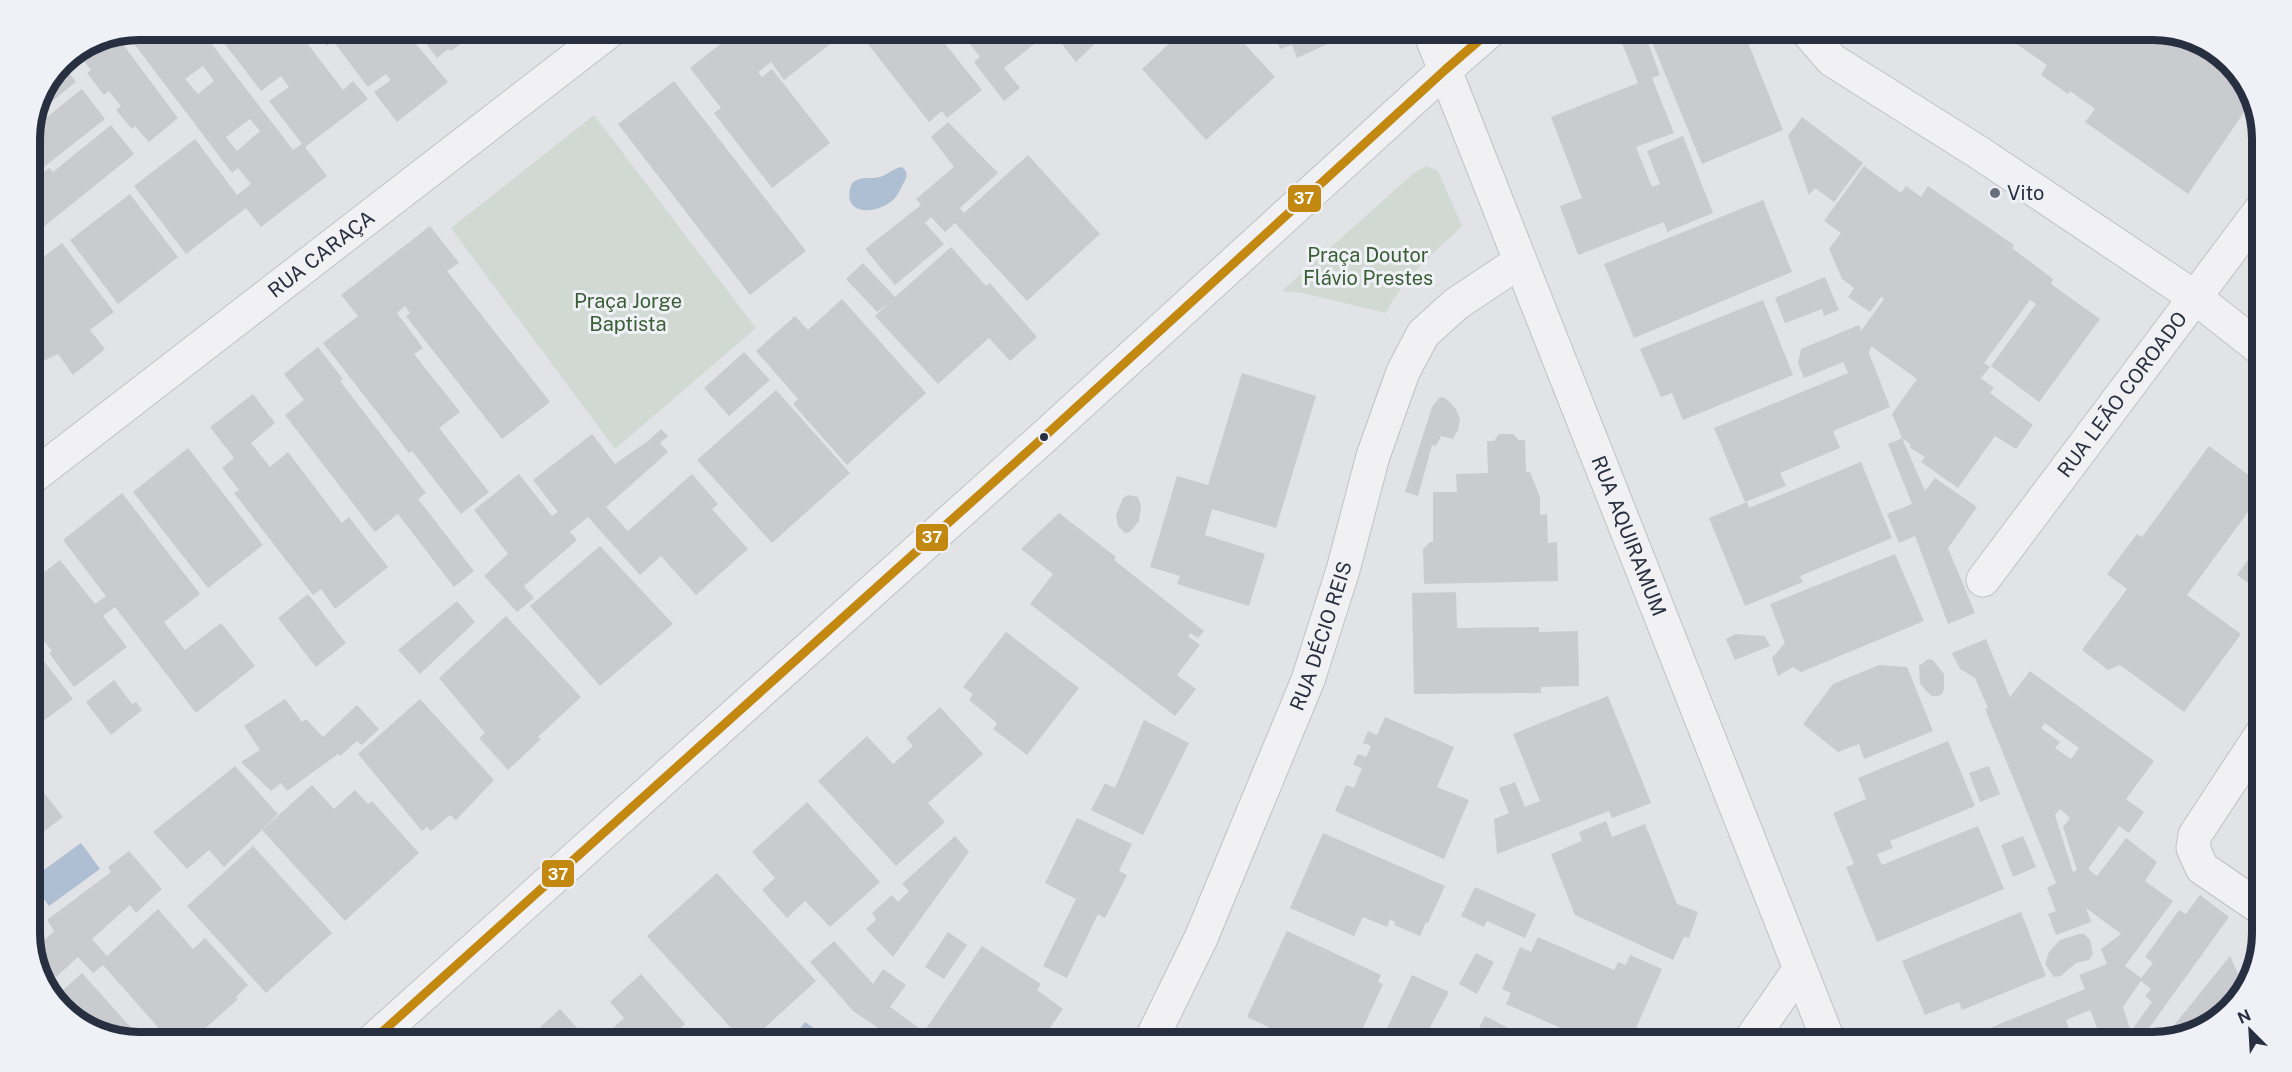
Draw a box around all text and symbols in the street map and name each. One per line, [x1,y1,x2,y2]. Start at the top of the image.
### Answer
place label: Vito [2007,181,2044,205]
line badge: 37 [1287,184,1322,213]
marker: Vito [1988,186,2002,200]
text: 37 [1294,189,1314,208]
street label: RUA CARAÇA [263,205,379,303]
park label: Praça Doutor Flávio Prestes [1303,243,1433,290]
park label: Praça Jorge Baptista [574,289,682,336]
street label: RUA LEÃO COROADO [2052,307,2192,482]
unlabelled marker [1038,431,1050,443]
street label: RUA AQUIRAMUM [1586,452,1671,620]
line badge: 37 [915,523,949,552]
text: 37 [922,528,942,547]
street label: RUA DÉCIO REIS [1285,559,1357,714]
line badge: 37 [541,859,575,888]
text: 37 [548,865,568,884]
north arrow [2220,1000,2280,1060]
text: N [2235,1006,2254,1028]

